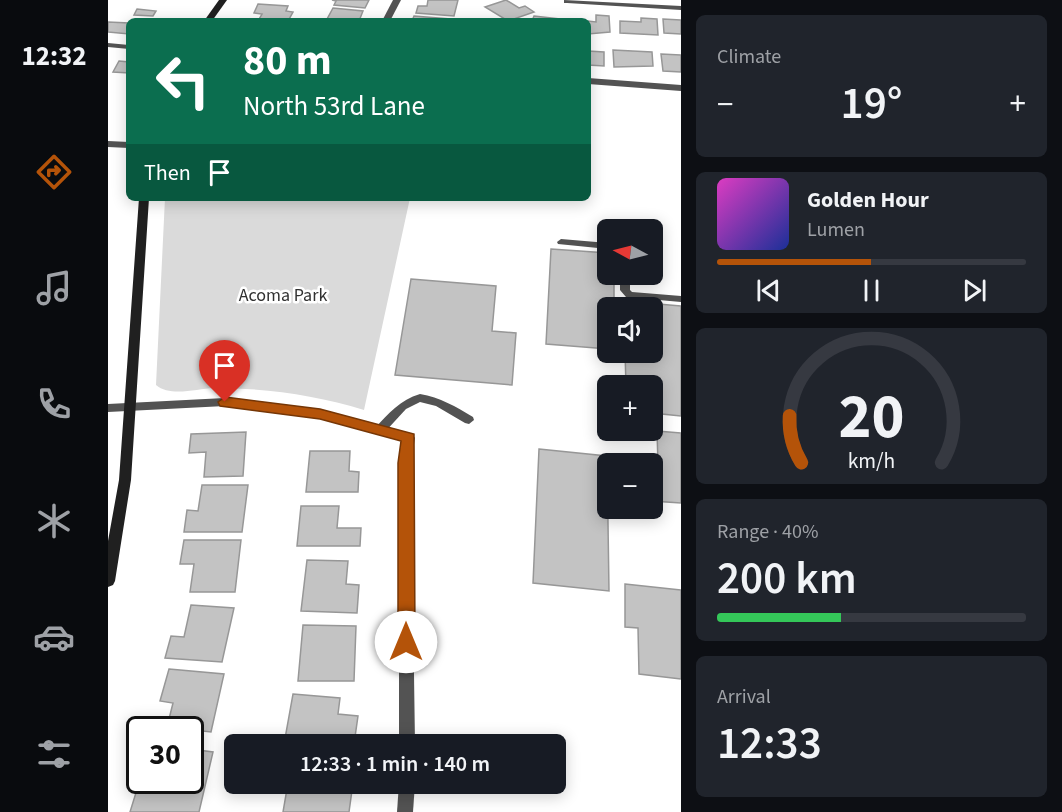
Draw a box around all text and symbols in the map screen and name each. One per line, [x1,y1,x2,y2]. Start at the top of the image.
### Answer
text: 80 m [243,31,332,91]
text: 12:32 [21,37,87,76]
icon: left [144,42,222,120]
text: Climate [717,43,781,71]
text: 19° [841,72,902,136]
text: − [717,81,733,128]
text: + [1010,81,1026,128]
text: North 53rd Lane [243,87,425,126]
icon: directions [33,151,75,193]
icon: arrive [203,156,236,189]
text: Then [144,157,191,189]
text: Golden Hour [807,184,929,216]
text: Lumen [807,216,865,244]
north arrow [597,219,663,285]
map controls [597,219,663,519]
icon: music [33,267,75,309]
icon: previous [752,274,785,307]
icon: pause [855,274,888,307]
icon: next [958,274,991,307]
park label: Acoma Park [239,283,327,308]
button: sound [597,297,663,363]
pin [199,340,250,402]
icon: arrive [208,349,241,382]
text: 20 [839,373,904,462]
button: + [597,375,663,441]
icon: phone [33,383,75,425]
text: km/h [848,446,895,477]
button: − [597,453,663,519]
icon: climate [33,500,75,542]
text: Range · 40% [717,518,818,546]
text: 200 km [717,547,857,611]
position arrow [374,610,438,674]
icon: car [33,616,75,658]
text: Arrival [717,683,771,711]
text: 12:33 [717,712,822,776]
speed limit sign: 30 [126,716,204,794]
icon: filters [33,733,75,775]
text: 12:33 · 1 min · 140 m [300,748,490,780]

